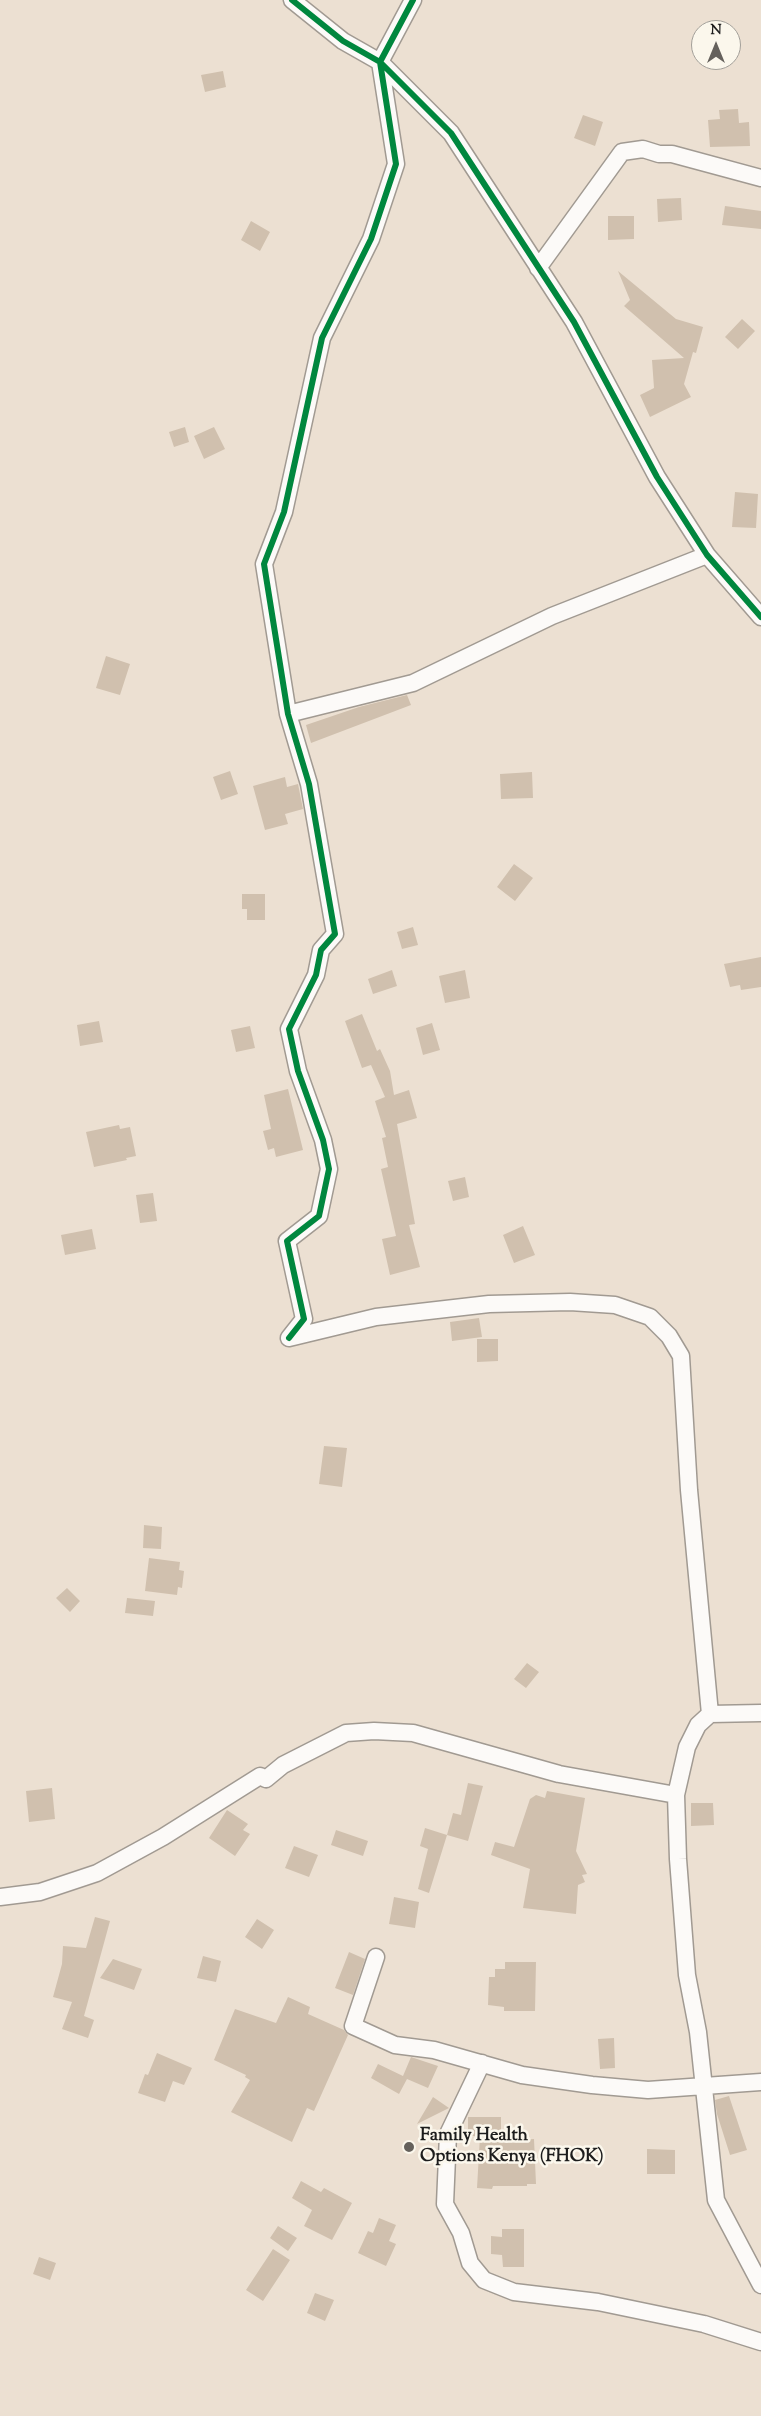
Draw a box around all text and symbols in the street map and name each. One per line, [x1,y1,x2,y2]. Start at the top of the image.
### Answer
north arrow [691,20,741,70]
text: N [710,21,722,41]
place label: Family Health Options Kenya (FHOK) [420,2126,604,2168]
marker: Family Health Options Kenya (FHOK) [402,2140,416,2154]

